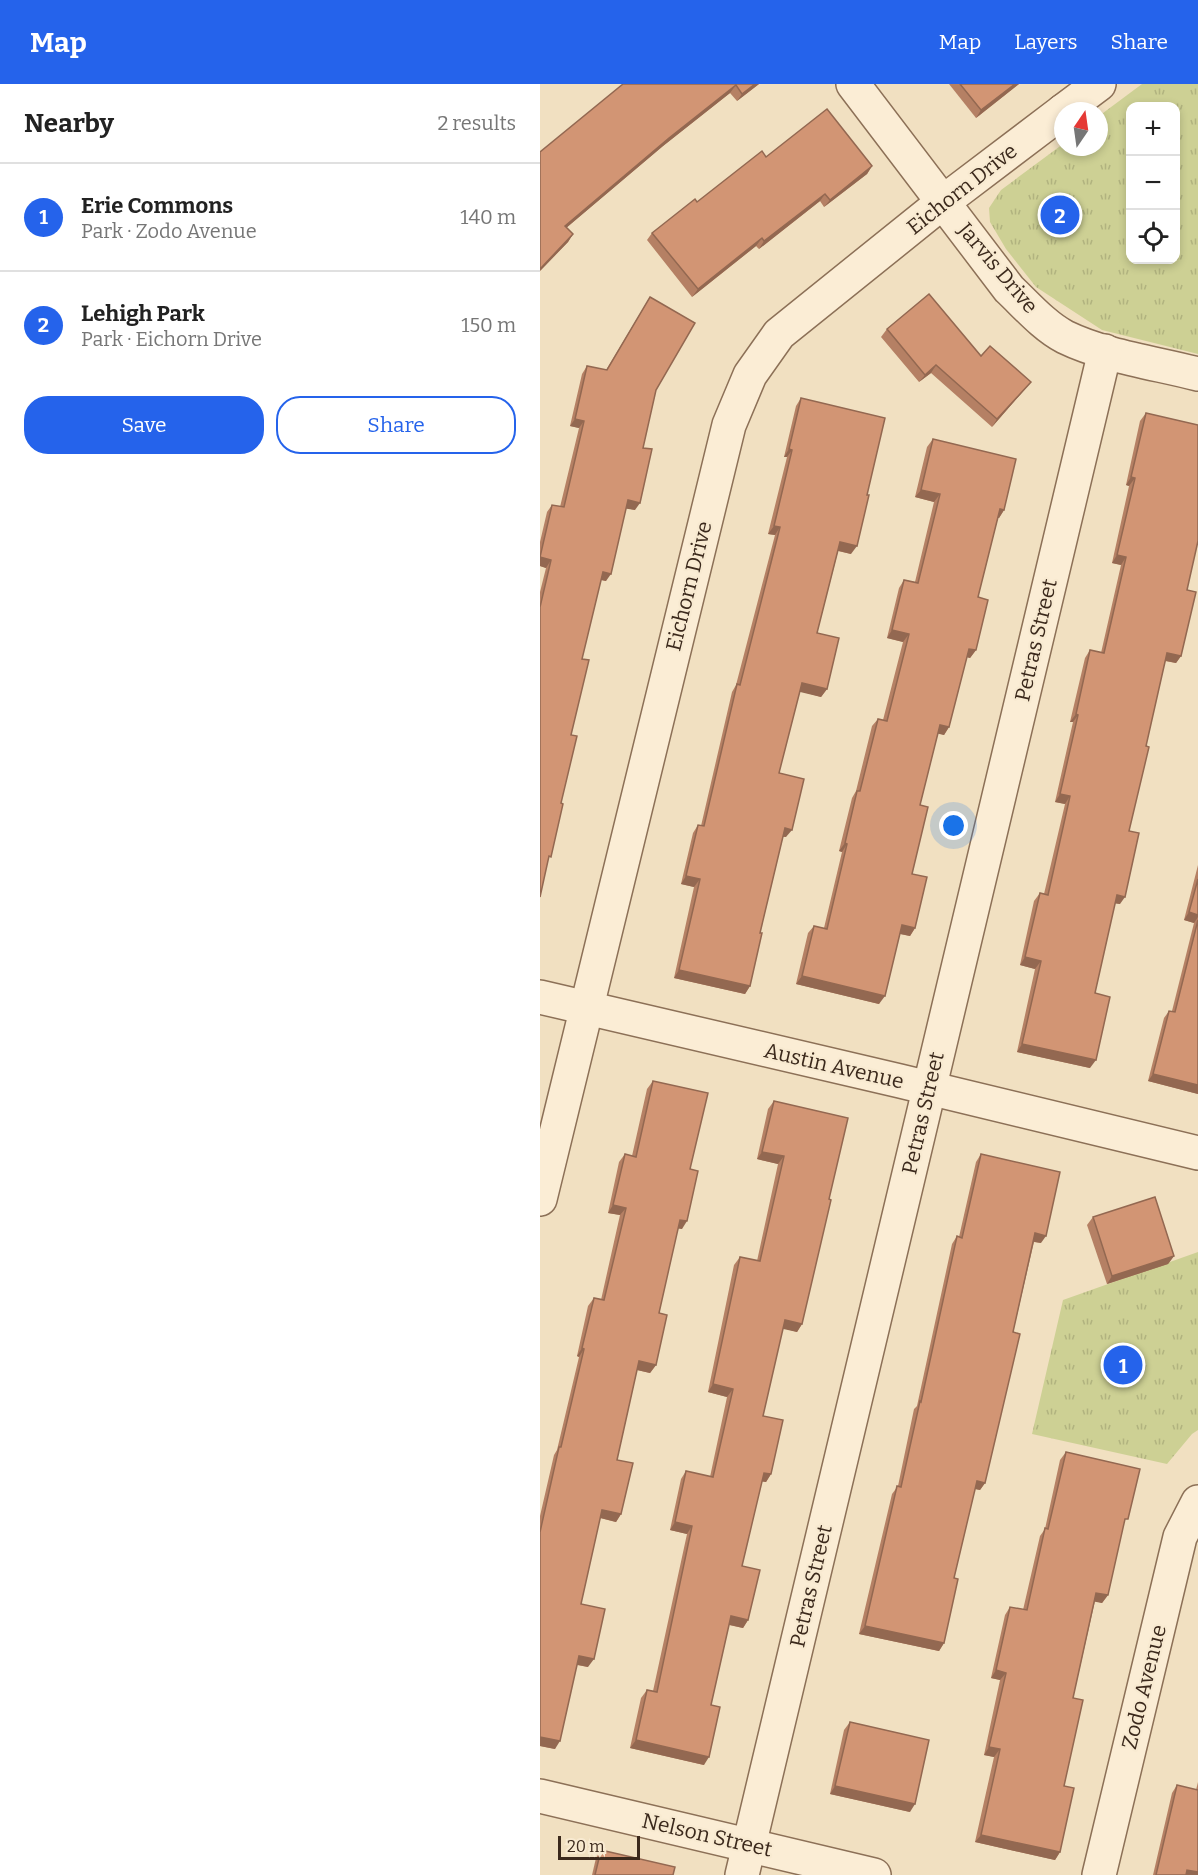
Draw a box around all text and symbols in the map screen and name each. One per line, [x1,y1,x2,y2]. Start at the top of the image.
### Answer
text: Map [30,26,87,59]
text: Map [939,29,981,55]
text: Layers [1014,29,1078,55]
text: Share [1111,29,1168,55]
north arrow [1054,102,1108,156]
map controls [1126,102,1180,264]
button: + [1126,102,1180,156]
text: Nearby [24,108,114,139]
text: 2 results [437,111,516,135]
street label: Eichorn Drive [902,138,1022,240]
button: − [1126,156,1180,210]
text: Erie Commons [81,192,233,219]
pin: 2 [1040,192,1080,238]
text: 1 [39,205,48,229]
text: 140 m [460,205,516,229]
button: locate [1126,210,1180,264]
street label: Jarvis Drive [952,217,1044,319]
text: Park · Zodo Avenue [81,219,257,243]
text: Lehigh Park [81,300,205,327]
text: 2 [38,313,49,337]
text: 150 m [461,313,516,337]
text: Park · Eichorn Drive [81,327,262,351]
button: Save [24,396,264,454]
button: Share [276,396,516,454]
street label: Eichorn Drive [660,518,718,654]
street label: Petras Street [1009,576,1063,704]
your location [939,811,968,840]
street label: Austin Avenue [762,1037,906,1095]
street label: Petras Street [896,1049,950,1177]
pin: 1 [1104,1342,1142,1388]
street label: Petras Street [784,1522,838,1650]
street label: Zodo Avenue [1116,1622,1172,1752]
street label: Nelson Street [639,1807,775,1863]
scale bar [558,1833,640,1860]
text: 20 m [567,1837,604,1856]

